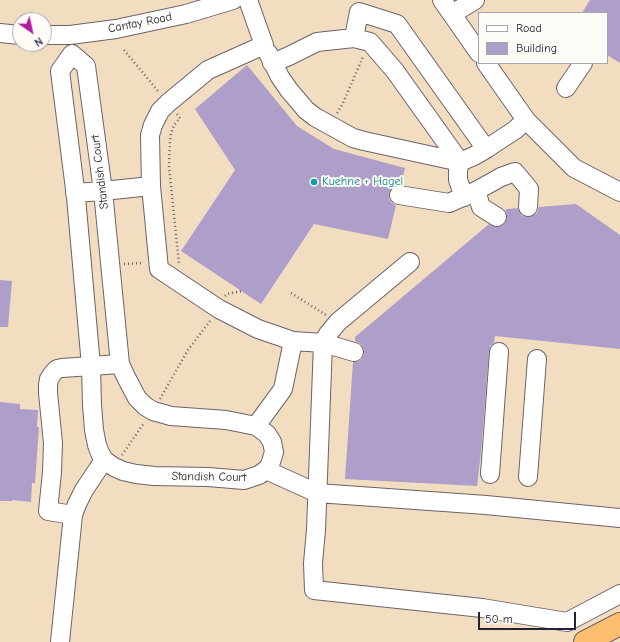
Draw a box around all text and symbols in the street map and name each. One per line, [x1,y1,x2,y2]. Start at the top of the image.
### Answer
street label: Cantay Road [107,10,173,36]
north arrow [12,12,52,52]
legend [478,12,608,64]
text: Road [516,21,542,35]
text: N [32,34,45,49]
text: Building [516,41,557,55]
street label: Standish Court [88,134,112,210]
place label: Kuehne + Hagel [322,175,403,189]
marker: Kuehne + Hagel [309,177,319,187]
street label: Standish Court [171,469,247,485]
scale bar [480,604,578,630]
text: 50 m [485,612,513,626]

